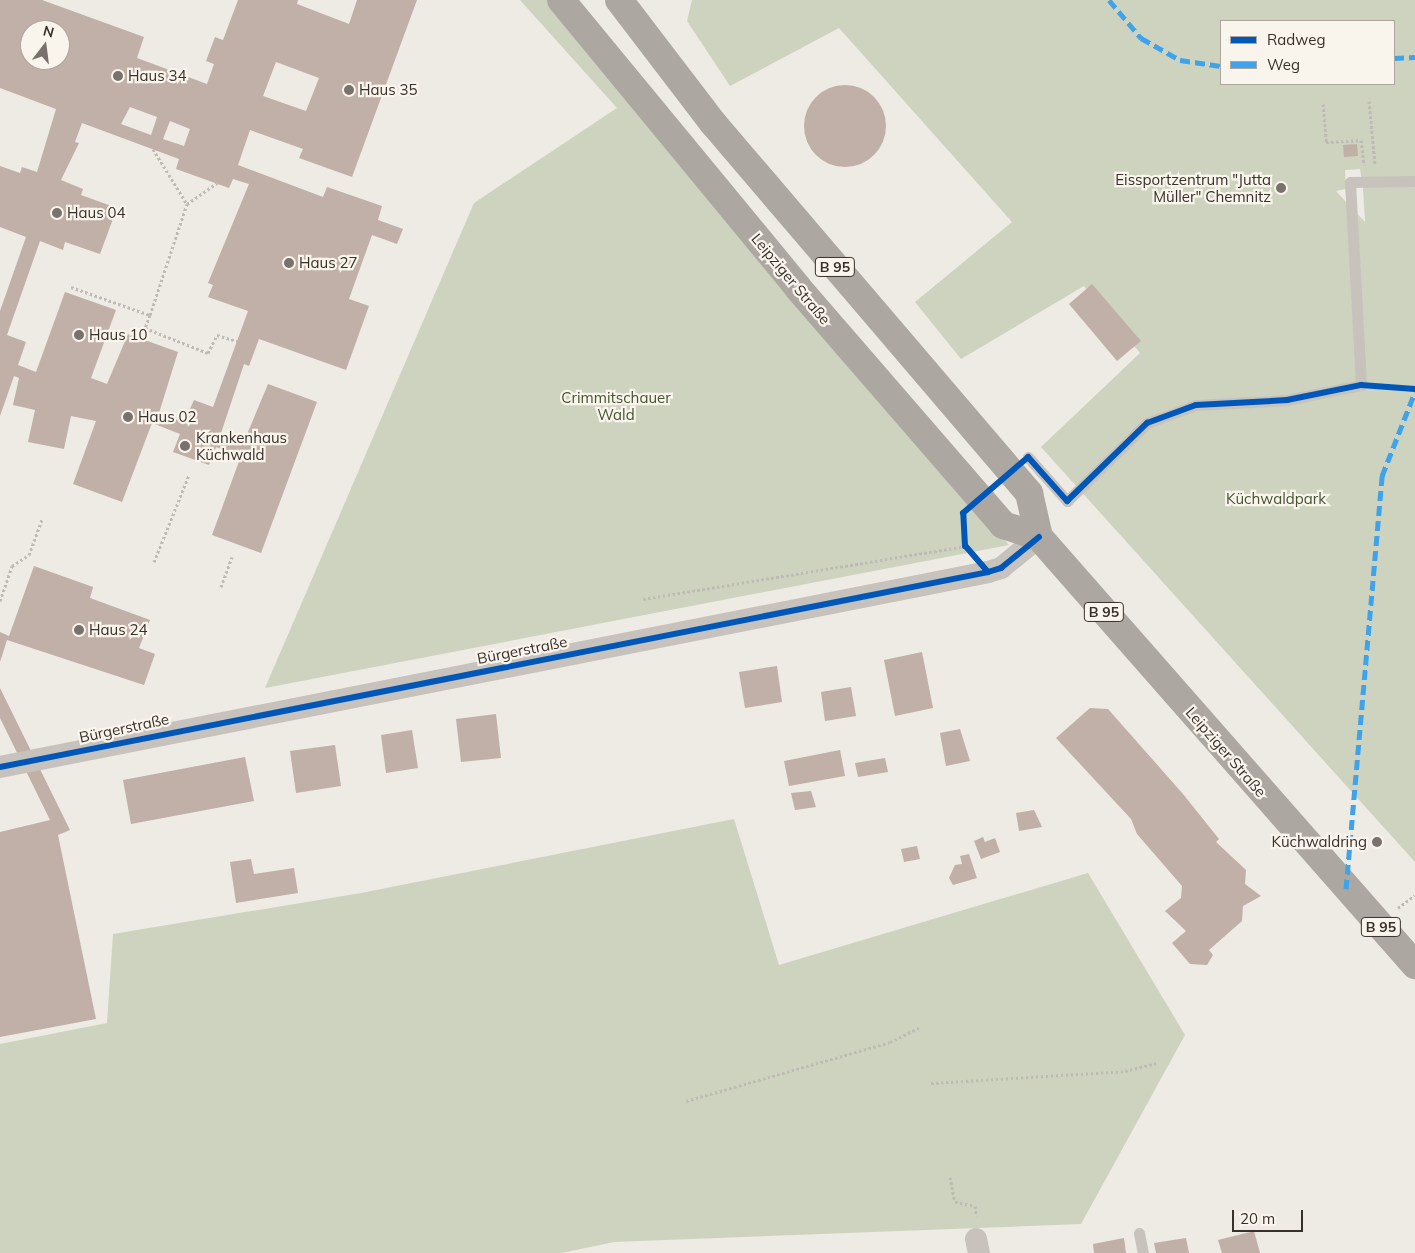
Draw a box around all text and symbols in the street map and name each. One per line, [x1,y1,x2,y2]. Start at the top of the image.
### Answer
north arrow [20,20,70,70]
legend [1220,20,1395,85]
text: N [41,21,56,42]
text: Radweg [1267,30,1325,49]
text: Weg [1267,55,1300,74]
place label: Haus 34 [128,67,186,85]
marker: Haus 34 [112,70,124,82]
place label: Haus 35 [359,81,417,99]
marker: Haus 35 [343,84,355,96]
place label: Eissportzentrum "Jutta Müller" Chemnitz [1115,170,1271,205]
marker: Eissportzentrum "Jutta Müller" Chemnitz [1275,182,1287,194]
place label: Haus 04 [67,204,125,222]
marker: Haus 04 [51,207,63,219]
street label: Leipziger Straße [748,230,834,328]
place label: Haus 27 [299,254,357,272]
road number: B 95 [814,256,856,278]
marker: Haus 27 [283,257,295,269]
place label: Haus 10 [89,326,147,344]
marker: Haus 10 [73,329,85,341]
park label: Crimmitschauer Wald [561,388,671,423]
place label: Haus 02 [138,408,196,426]
marker: Haus 02 [122,411,134,423]
place label: Krankenhaus Küchwald [196,428,287,463]
marker: Krankenhaus Küchwald [178,439,192,453]
park label: Küchwaldpark [1226,490,1326,508]
road number: B 95 [1083,600,1125,624]
place label: Haus 24 [89,621,147,639]
marker: Haus 24 [73,624,85,636]
street label: Bürgerstraße [475,632,569,668]
street label: Leipziger Straße [1182,703,1270,801]
street label: Bürgerstraße [77,710,171,746]
place label: Küchwaldring [1272,833,1367,851]
marker: Küchwaldring [1371,836,1383,848]
road number: B 95 [1360,916,1402,939]
scale bar [1235,1200,1306,1232]
text: 20 m [1240,1209,1275,1228]

